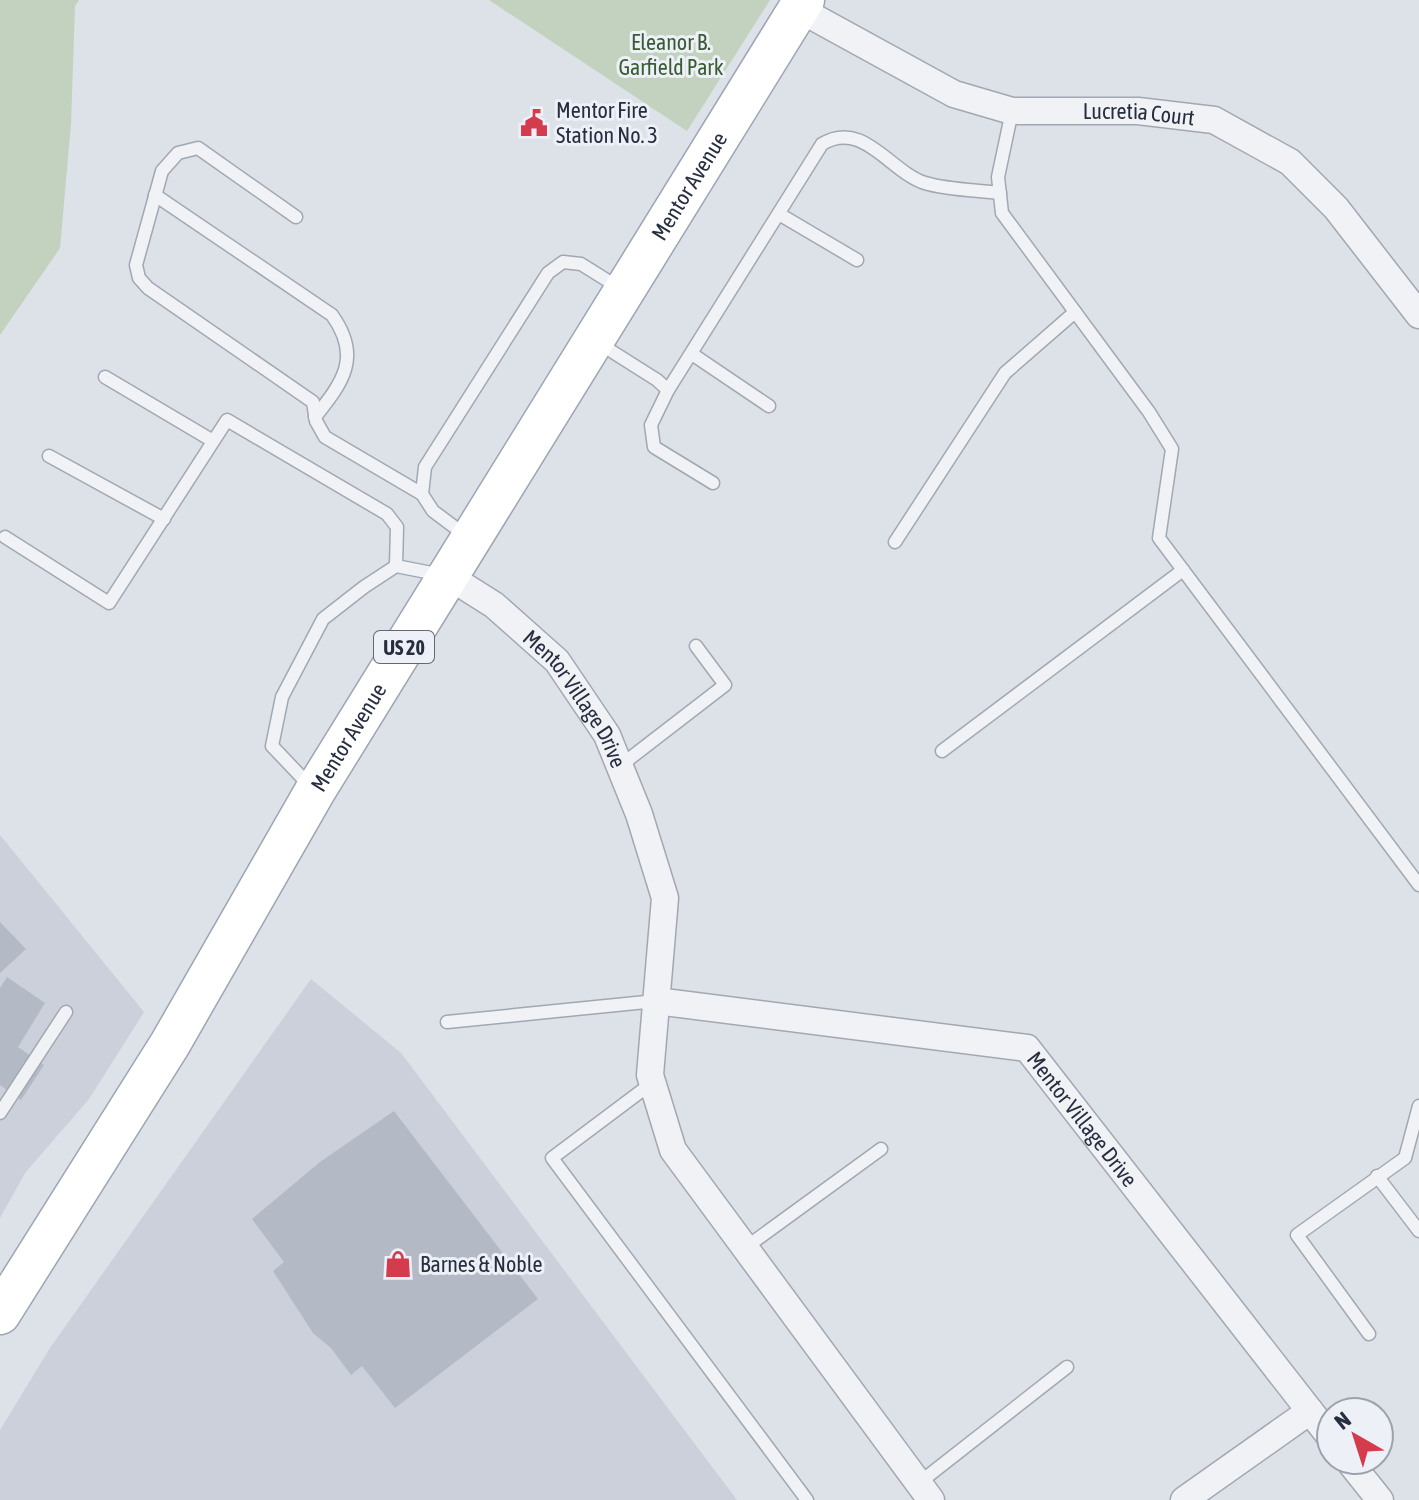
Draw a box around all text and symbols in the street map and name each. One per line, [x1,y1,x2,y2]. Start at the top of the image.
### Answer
park label: Eleanor B. Garfield Park [618,29,724,80]
place label: Mentor Fire Station No. 3 [556,97,658,148]
street label: Lucretia Court [1083,98,1196,131]
public building icon: Mentor Fire Station No. 3 [519,108,549,138]
street label: Mentor Avenue [646,127,732,245]
street label: Mentor Village Drive [518,624,632,771]
road number: US 20 [374,631,434,663]
street label: Mentor Avenue [305,678,392,796]
street label: Mentor Village Drive [1022,1046,1143,1192]
shop icon: Barnes & Noble [383,1249,413,1279]
place label: Barnes & Noble [420,1251,542,1277]
north arrow [1315,1396,1395,1476]
text: N [1329,1406,1356,1435]

